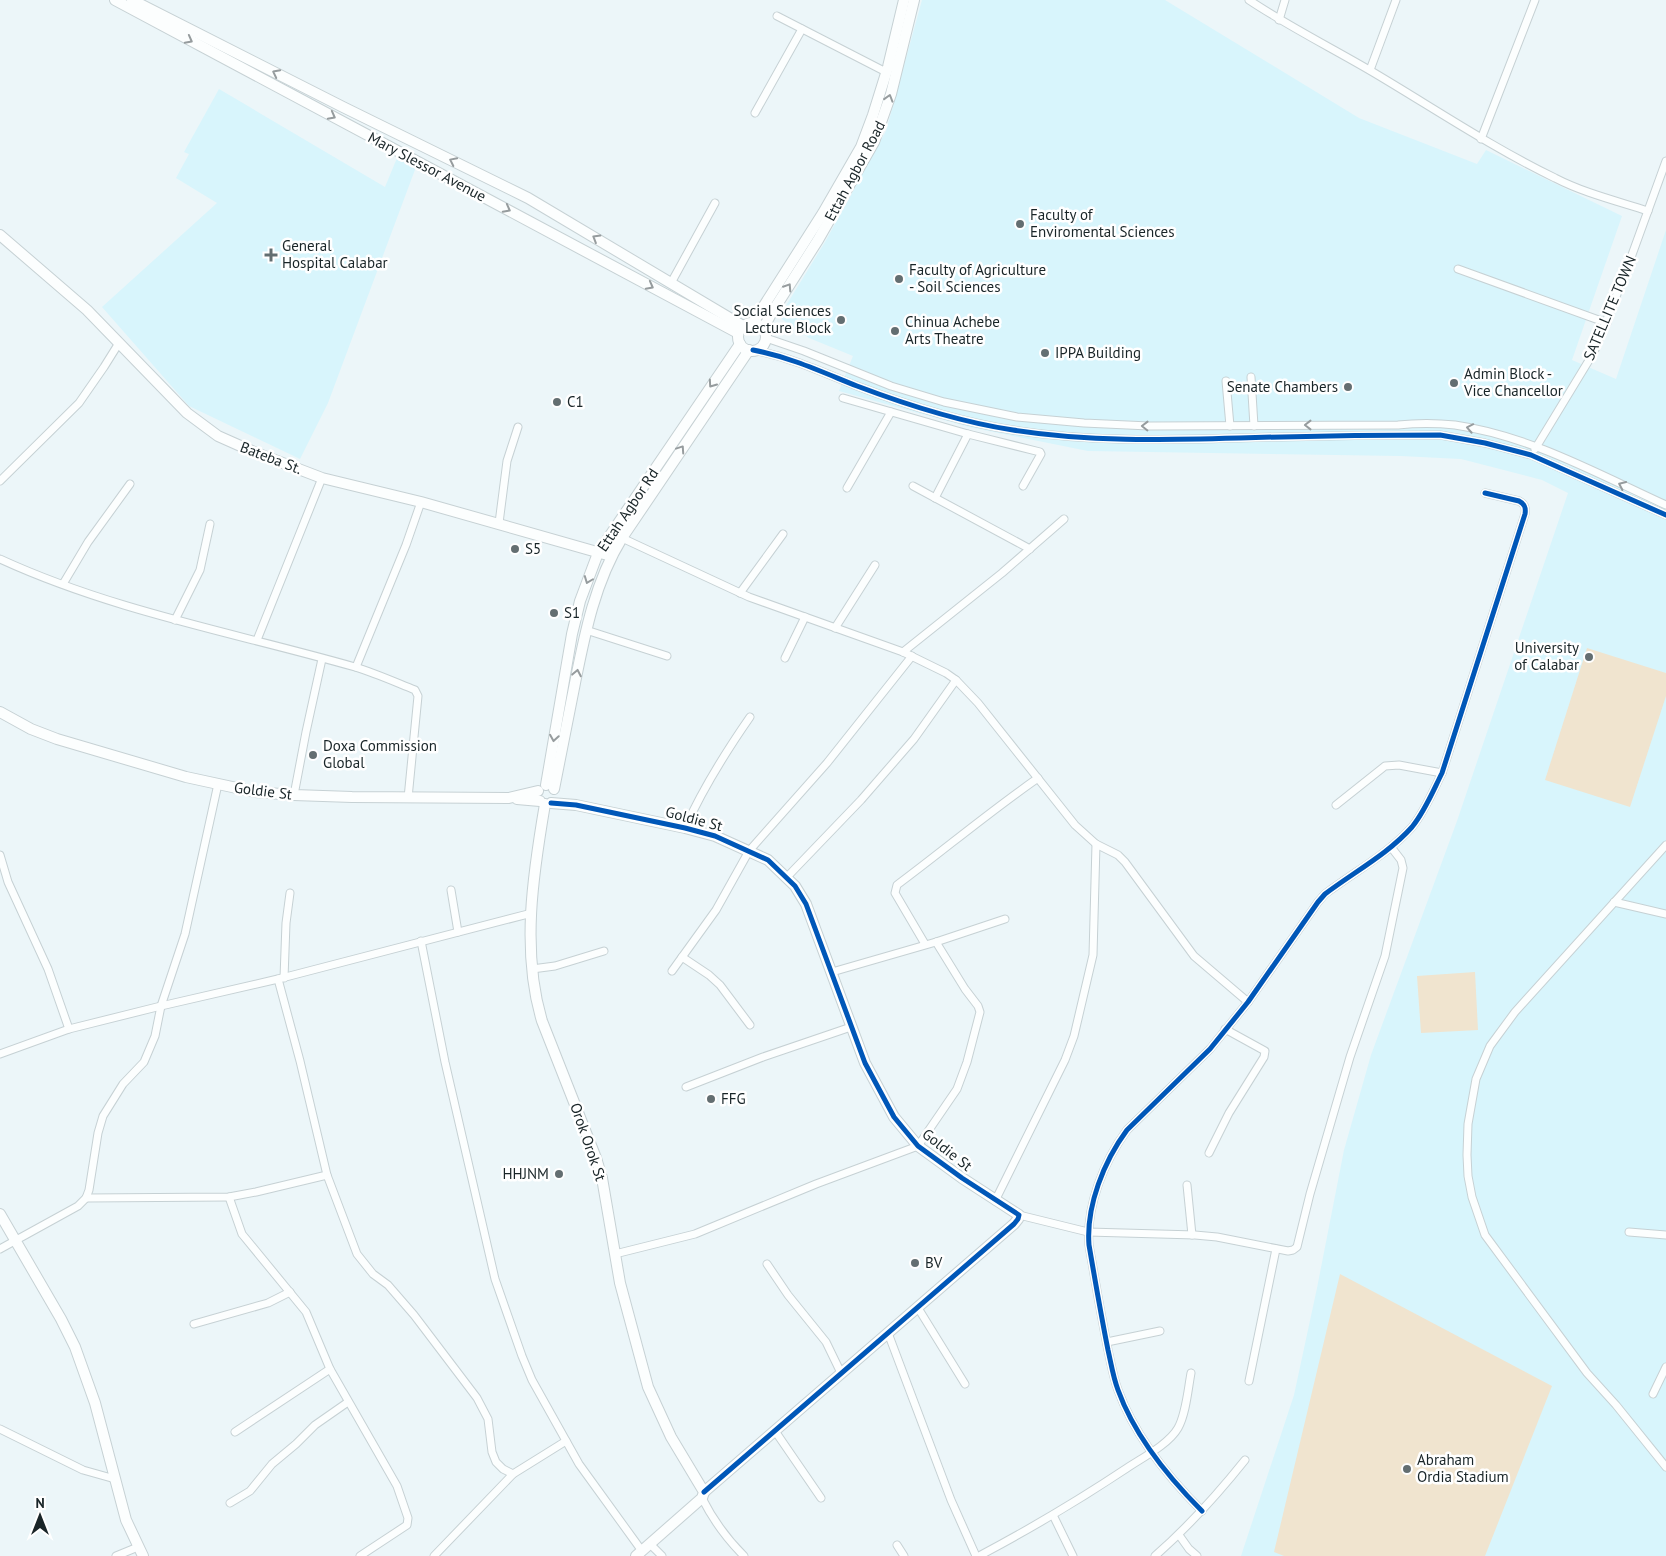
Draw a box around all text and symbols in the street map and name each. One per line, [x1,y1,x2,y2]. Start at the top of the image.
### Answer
one-way arrow [184,34,193,44]
one-way arrow [272,69,281,80]
one-way arrow [884,95,894,103]
one-way arrow [327,110,336,120]
street label: Ettah Agbor Road [820,117,889,224]
street label: Mary Slessor Avenue [365,127,490,206]
one-way arrow [449,157,458,167]
one-way arrow [501,203,510,213]
place label: Faculty of Enviromental Sciences [1030,205,1174,241]
marker: Faculty of Enviromental Sciences [1014,218,1026,230]
one-way arrow [592,235,601,245]
place label: General Hospital Calabar [282,236,388,272]
marker: General Hospital Calabar [264,248,278,262]
street label: SATELLITE TOWN [1579,253,1640,363]
place label: Faculty of Agriculture - Soil Sciences [909,260,1046,296]
marker: Faculty of Agriculture - Soil Sciences [893,273,905,285]
one-way arrow [645,280,654,290]
one-way arrow [782,284,792,293]
place label: Social Sciences Lecture Block [733,301,832,337]
place label: Chinua Achebe Arts Theatre [905,312,1000,348]
marker: Social Sciences Lecture Block [835,314,847,326]
marker: Chinua Achebe Arts Theatre [889,325,901,337]
place label: IPPA Building [1055,343,1141,362]
marker: IPPA Building [1039,347,1051,359]
place label: Admin Block - Vice Chancellor [1463,364,1563,400]
place label: Senate Chambers [1227,377,1338,396]
marker: Admin Block - Vice Chancellor [1448,377,1460,389]
one-way arrow [709,378,718,388]
marker: Senate Chambers [1342,381,1354,393]
place label: C1 [567,392,584,411]
marker: C1 [551,396,563,408]
one-way arrow [1304,420,1312,430]
one-way arrow [1141,421,1149,431]
one-way arrow [1466,423,1474,434]
street label: Bateba St. [238,437,305,478]
one-way arrow [675,445,685,454]
street label: Ettah Agbor Rd [593,465,662,555]
one-way arrow [1618,480,1627,491]
place label: S5 [525,539,541,558]
marker: S5 [509,543,521,555]
one-way arrow [584,575,594,583]
place label: S1 [564,603,580,622]
marker: S1 [548,607,560,619]
place label: University of Calabar [1514,638,1579,674]
marker: University of Calabar [1583,651,1595,663]
one-way arrow [572,668,582,677]
one-way arrow [549,734,559,742]
place label: Doxa Commission Global [323,736,437,772]
marker: Doxa Commission Global [307,749,319,761]
street label: Goldie St [233,778,293,803]
street label: Goldie St [663,802,725,835]
place label: FFG [721,1089,746,1108]
marker: FFG [705,1093,717,1105]
street label: Orok Orok St [566,1100,611,1183]
street label: Goldie St [918,1124,976,1175]
place label: HHJNM [503,1164,549,1183]
marker: HHJNM [553,1168,565,1180]
place label: BV [925,1253,943,1272]
marker: BV [909,1257,921,1269]
place label: Abraham Ordia Stadium [1417,1450,1509,1486]
marker: Abraham Ordia Stadium [1401,1463,1413,1475]
north arrow [15,1491,65,1541]
text: N [35,1494,45,1512]

